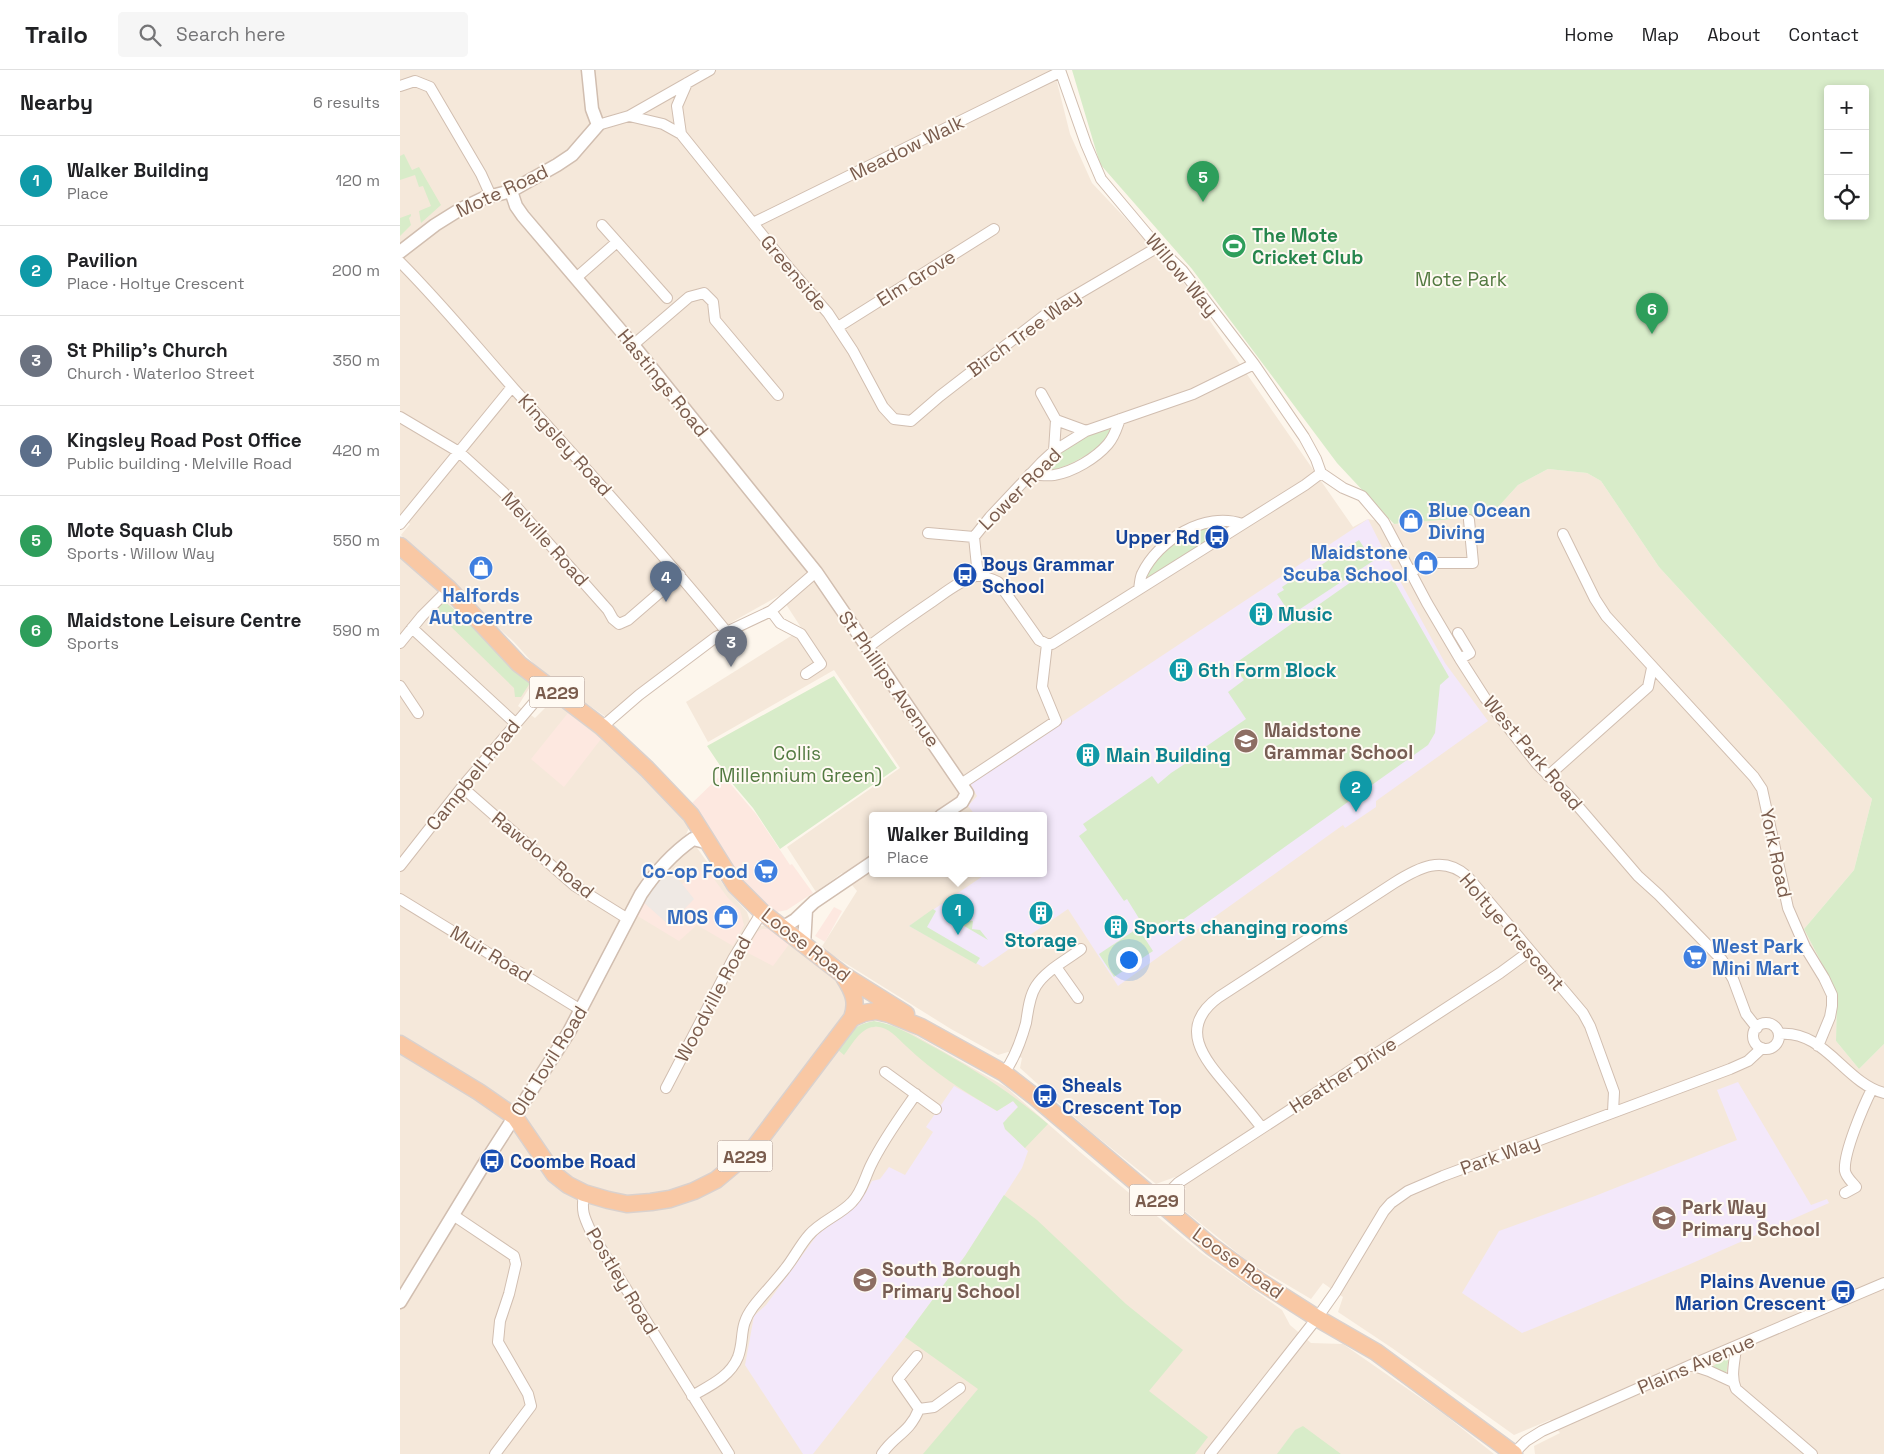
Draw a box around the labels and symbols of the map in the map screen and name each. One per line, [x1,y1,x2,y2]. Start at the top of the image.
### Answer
street label: Meadow Walk [846,110,968,186]
street label: Mote Road [452,159,552,223]
pin: 5 [1187,161,1219,202]
place label: The Mote Cricket Club [1252,223,1363,270]
street label: Willow Way [1140,228,1224,322]
street label: Greenside [755,230,833,316]
sports icon: The Mote Cricket Club [1221,233,1247,259]
street label: Elm Grove [872,244,960,312]
park label: Mote Park [1415,267,1507,292]
street label: Birch Tree Way [962,284,1086,382]
pin: 6 [1636,293,1668,334]
street label: Hastings Road [612,324,714,442]
street label: Kingsley Road [512,389,618,501]
street label: Lower Road [973,442,1067,536]
street label: Melville Road [496,486,594,592]
place label: Blue Ocean Diving [1428,498,1531,545]
shop icon: Blue Ocean Diving [1398,508,1424,534]
bus stop icon: Upper Rd [1204,524,1230,550]
place label: Upper Rd [1116,525,1200,550]
place label: Maidstone Scuba School [1283,540,1408,587]
shop icon: Maidstone Scuba School [1413,550,1439,576]
place label: Boys Grammar School [982,552,1115,599]
shop icon: Halfords Autocentre [468,555,494,581]
pin: 4 [650,561,682,602]
bus stop icon: Boys Grammar School [952,562,978,588]
place label: Halfords Autocentre [429,583,533,630]
building icon: Music [1248,601,1274,627]
place label: Music [1278,602,1333,627]
street label: St Phillips Avenue [833,606,945,752]
pin: 3 [715,626,747,667]
building icon: 6th Form Block [1168,657,1194,683]
place label: 6th Form Block [1198,658,1337,683]
road number: A229 [530,676,584,708]
street label: West Park Road [1478,691,1588,815]
street label: Campbell Road [420,714,526,836]
place label: Maidstone Grammar School [1264,718,1413,765]
school or university icon: Maidstone Grammar School [1233,728,1259,754]
park label: Collis (Millennium Green) [712,741,882,788]
building icon: Main Building [1075,742,1101,768]
place label: Main Building [1106,743,1231,768]
pin: 2 [1340,771,1372,812]
street label: Rawdon Road [487,806,599,904]
street label: York Road [1754,806,1798,900]
supermarket icon: Co-op Food [753,858,779,884]
place label: Co-op Food [642,859,748,884]
street label: Holtye Crescent [1454,868,1570,996]
pin: 1 [942,894,974,935]
building icon: Storage [1028,900,1054,926]
street label: Loose Road [756,902,856,988]
shop icon: MOS [713,904,739,930]
place label: MOS [667,905,708,930]
building icon: Sports changing rooms [1103,914,1129,940]
place label: Sports changing rooms [1134,915,1348,940]
street label: Muir Road [445,920,537,988]
place label: Storage [1005,928,1077,953]
street label: Woodville Road [669,932,757,1066]
place label: West Park Mini Mart [1712,934,1804,981]
supermarket icon: West Park Mini Mart [1682,944,1708,970]
your location [1116,947,1142,973]
street label: Old Tovil Road [505,1001,593,1121]
street label: Heather Drive [1285,1031,1401,1119]
place label: Sheals Crescent Top [1062,1073,1182,1120]
bus stop icon: Sheals Crescent Top [1032,1083,1058,1109]
street label: Park Way [1457,1129,1543,1181]
road number: A229 [718,1140,772,1172]
bus stop icon: Coombe Road [479,1148,505,1174]
place label: Coombe Road [510,1149,636,1174]
road number: A229 [1130,1184,1184,1216]
place label: Park Way Primary School [1682,1195,1820,1242]
school or university icon: Park Way Primary School [1651,1205,1677,1231]
street label: Loose Road [1188,1222,1288,1304]
street label: Postley Road [580,1223,664,1339]
place label: South Borough Primary School [882,1257,1021,1304]
school or university icon: South Borough Primary School [852,1267,878,1293]
place label: Plains Avenue Marion Crescent [1675,1269,1826,1316]
bus stop icon: Plains Avenue Marion Crescent [1830,1279,1856,1305]
street label: Plains Avenue [1634,1328,1758,1400]

